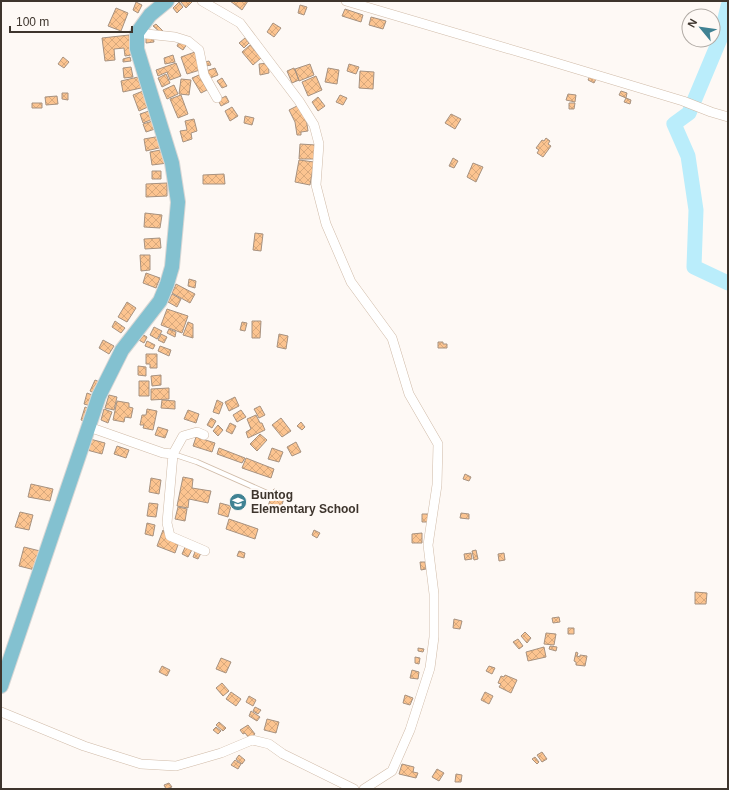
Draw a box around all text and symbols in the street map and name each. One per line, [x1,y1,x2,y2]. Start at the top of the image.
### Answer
scale bar [10,8,132,34]
north arrow [681,8,721,48]
text: 100 m [16,15,49,29]
text: N [685,17,699,30]
place label: Buntog Elementary School [251,488,359,516]
school or university icon: Buntog Elementary School [228,492,248,512]

